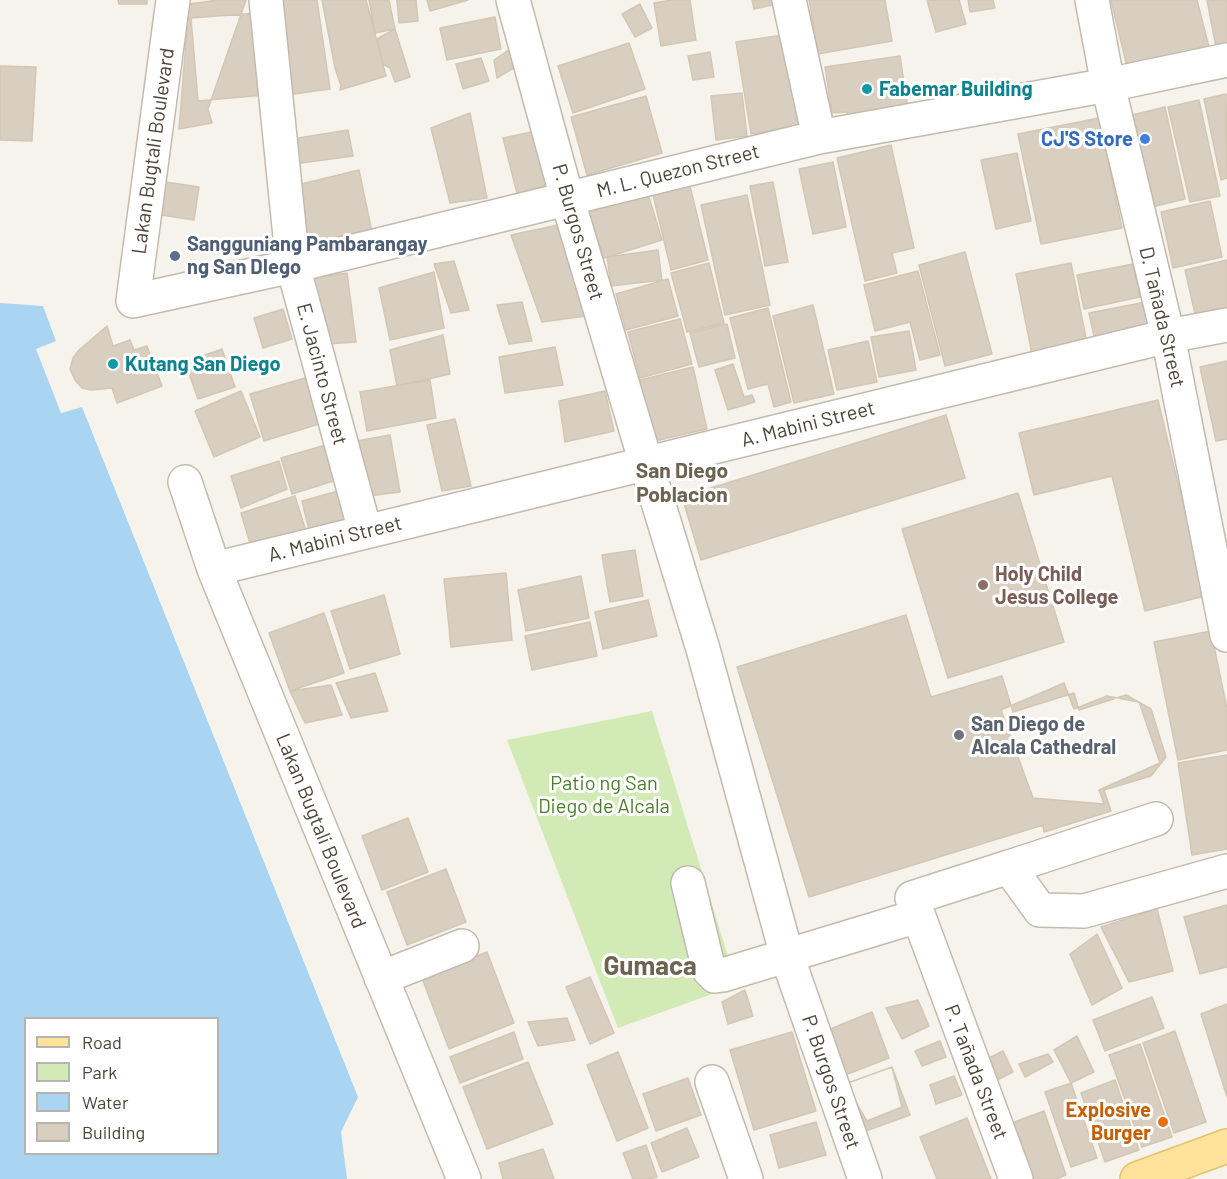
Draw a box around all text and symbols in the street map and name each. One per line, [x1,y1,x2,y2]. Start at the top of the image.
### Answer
street label: Lakan Bugtali Boulevard [127,46,179,256]
place label: Fabemar Building [879,77,1033,101]
marker: Fabemar Building [860,82,874,96]
place label: CJ'S Store [1041,127,1133,151]
marker: CJ'S Store [1138,132,1152,146]
street label: M. L. Quezon Street [594,139,762,203]
street label: P. Burgos Street [547,161,609,303]
place label: Sangguniang Pambarangay ng San DIego [187,232,428,279]
street label: D. Tañada Street [1134,244,1190,390]
marker: Sangguniang Pambarangay ng San DIego [168,249,182,263]
street label: E. Jacinto Street [291,300,353,448]
place label: Kutang San Diego [125,352,281,376]
marker: Kutang San Diego [106,357,120,371]
street label: A. Mabini Street [739,396,877,452]
district label: San Diego Poblacion [636,458,728,508]
street label: A. Mabini Street [266,511,404,567]
place label: Holy Child Jesus College [995,562,1118,609]
marker: Holy Child Jesus College [976,578,990,592]
place label: San Diego de Alcala Cathedral [971,712,1116,759]
marker: San Diego de Alcala Cathedral [952,728,966,742]
street label: Lakan Bugtali Boulevard [271,730,371,932]
park label: Patio ng San Diego de Alcala [538,771,670,818]
district label: Gumaca [603,950,697,982]
street label: P. Tañada Street [939,1001,1013,1143]
street label: P. Burgos Street [797,1012,865,1152]
legend [24,1017,219,1155]
text: Road [82,1031,122,1053]
text: Park [82,1061,117,1083]
text: Water [82,1091,129,1113]
place label: Explosive Burger [1065,1098,1151,1145]
marker: Explosive Burger [1156,1115,1170,1129]
text: Building [82,1121,145,1143]

